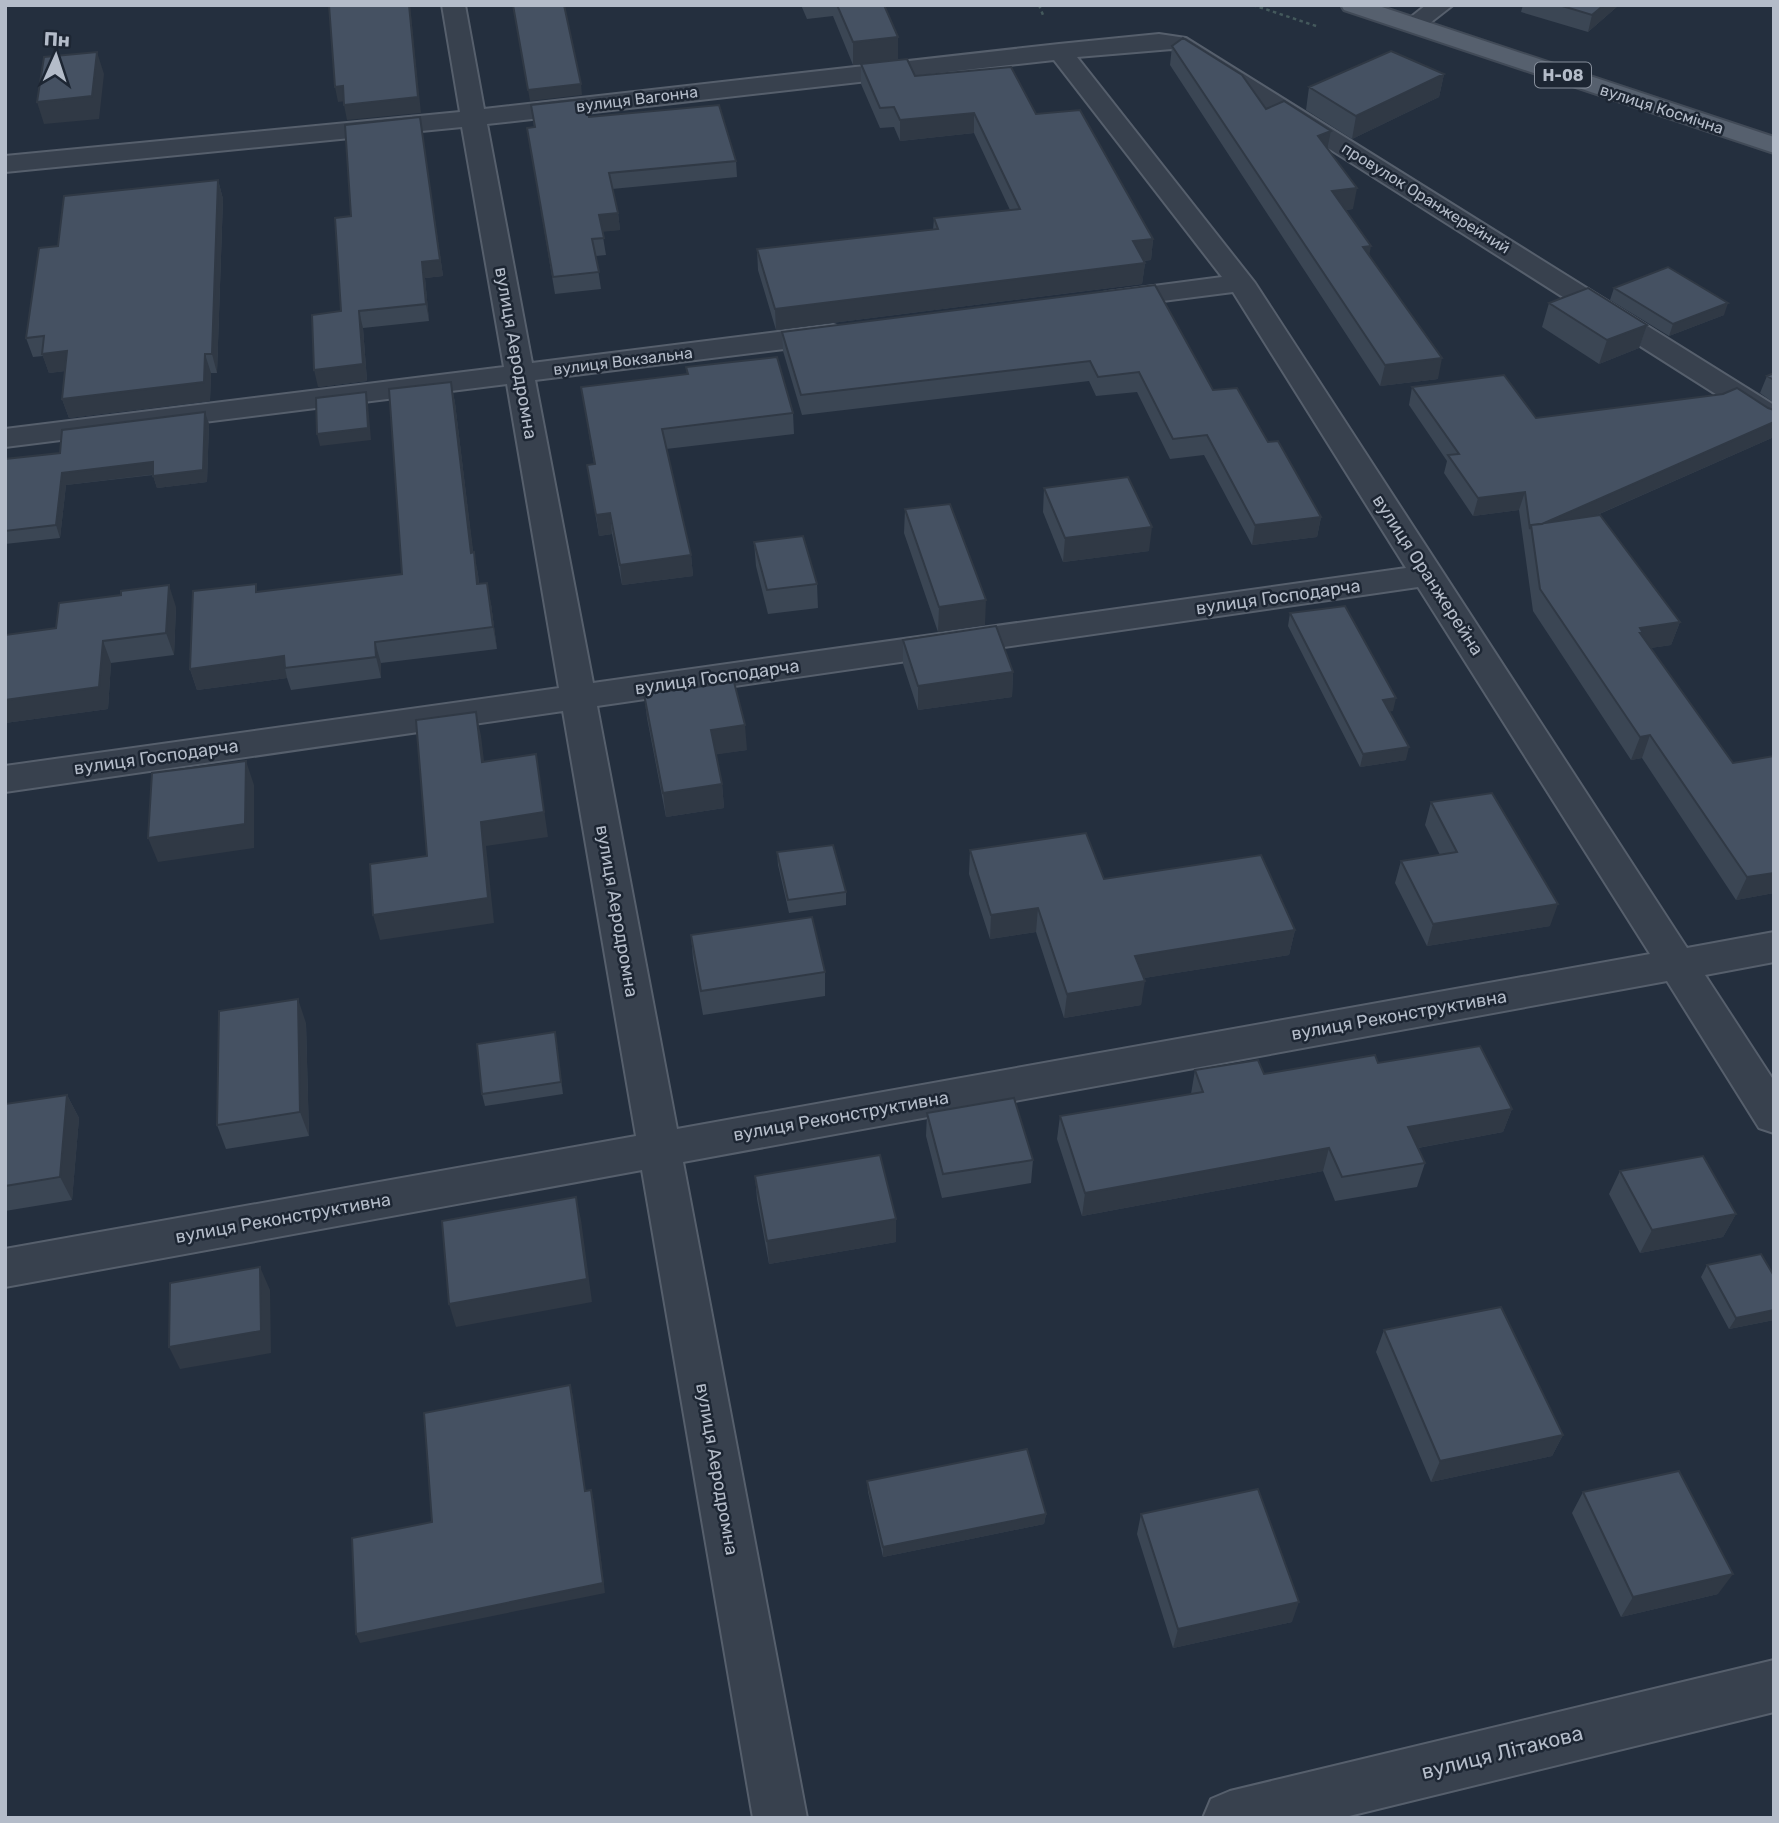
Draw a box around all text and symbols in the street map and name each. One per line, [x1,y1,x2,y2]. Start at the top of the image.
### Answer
north arrow [21,21,91,91]
text: Пн [43,27,71,52]
road number: Н-08 [1535,62,1591,88]
street label: вулиця Космічна [1598,80,1726,138]
street label: вулиця Вагонна [575,82,699,116]
street label: провулок Оранжерейний [1338,138,1514,258]
street label: вулиця Аеродромна [490,265,542,441]
street label: вулиця Вокзальна [552,343,694,379]
street label: вулиця Оранжерейна [1368,491,1488,659]
street label: вулиця Господарча [1194,575,1362,619]
street label: вулиця Господарча [633,655,801,699]
street label: вулиця Господарча [72,735,240,779]
street label: вулиця Аеродромна [591,823,643,999]
street label: вулиця Реконструктивна [1289,985,1509,1045]
street label: вулиця Реконструктивна [731,1086,951,1146]
street label: вулиця Реконструктивна [173,1188,393,1248]
street label: вулиця Аеродромна [691,1381,743,1557]
street label: вулиця Літакова [1419,1720,1585,1784]

